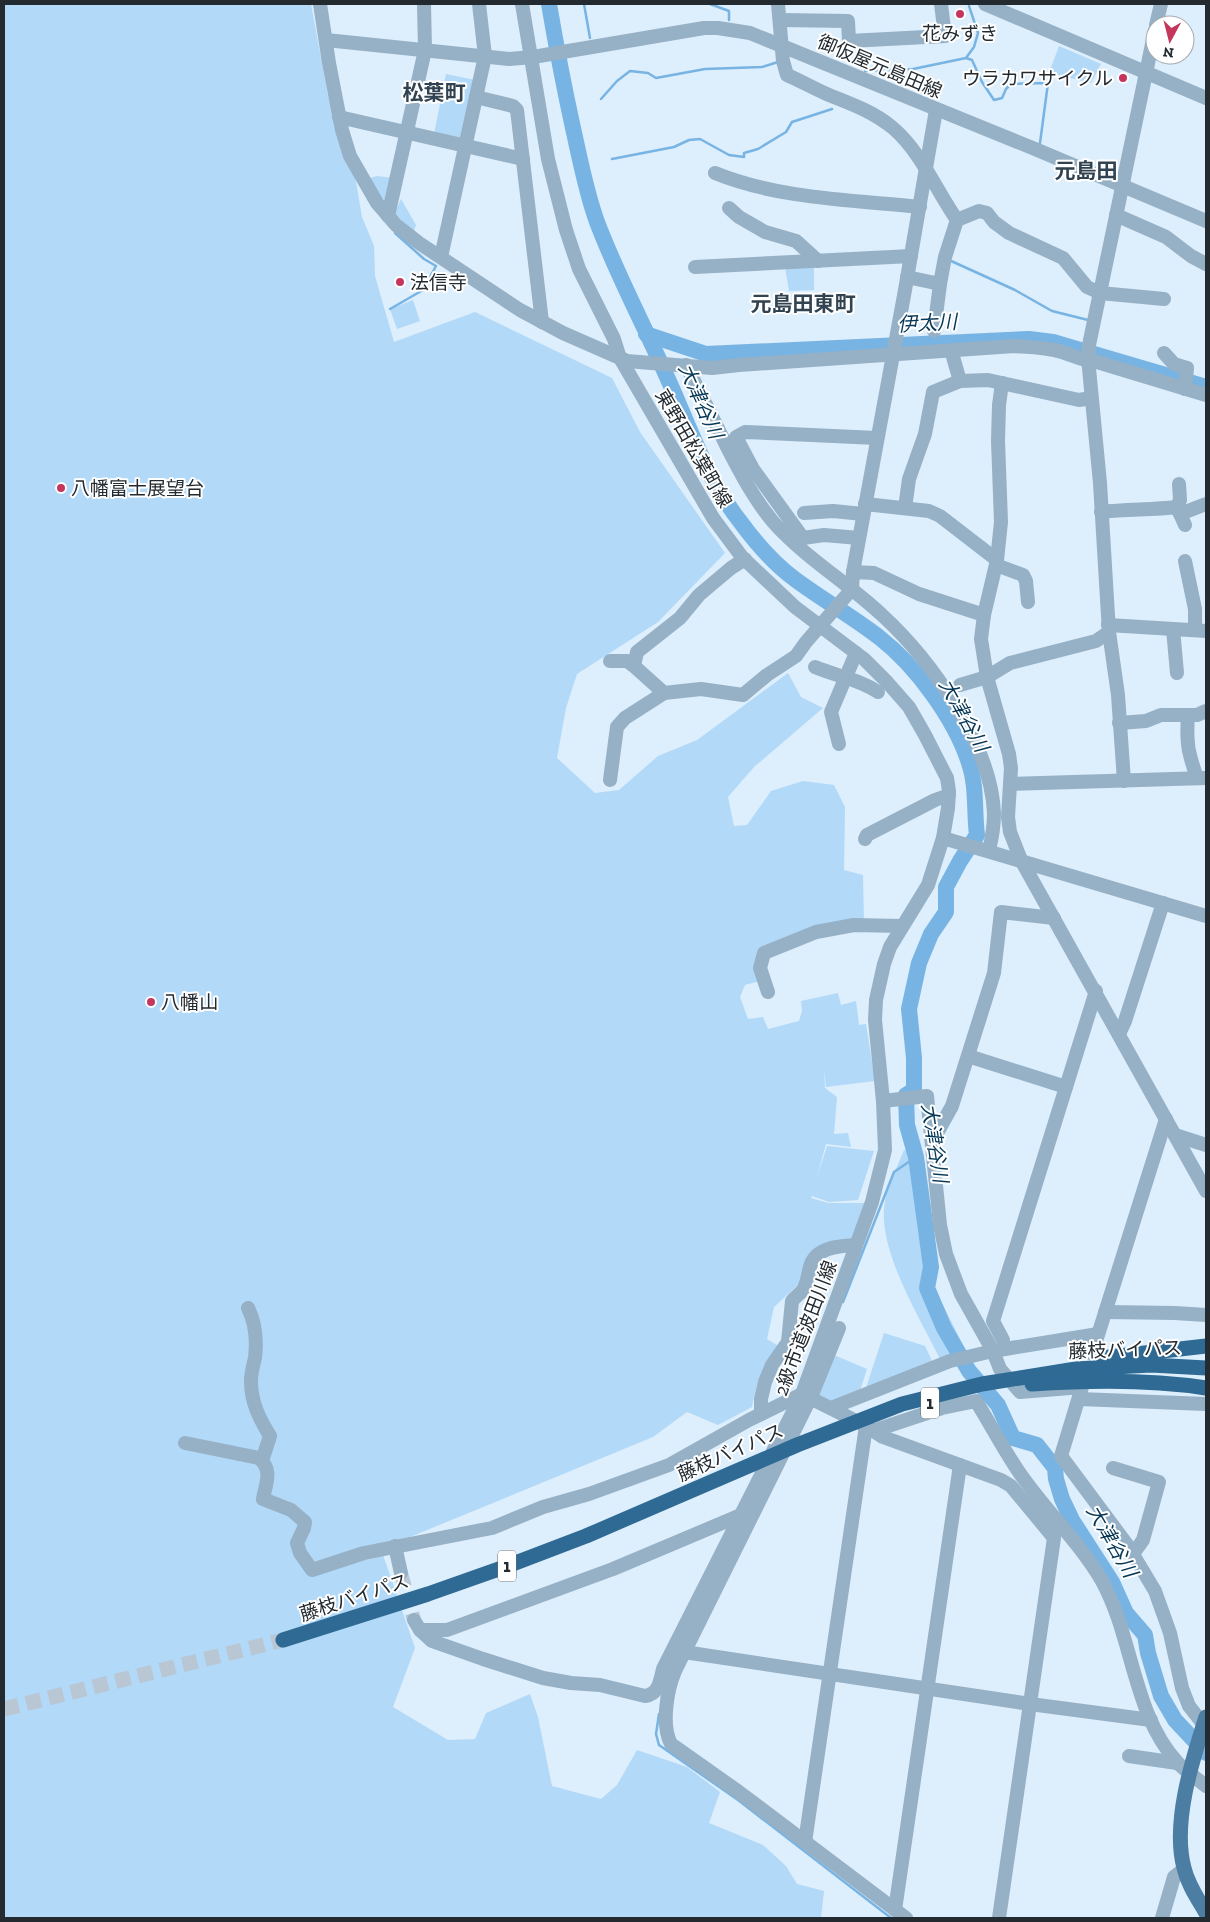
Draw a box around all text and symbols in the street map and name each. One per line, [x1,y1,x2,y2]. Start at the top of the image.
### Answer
marker: 花みずき [954,8,966,20]
north arrow [1145,15,1195,65]
place label: 花みずき [922,22,998,45]
street label: 御仮屋元島田線 [814,30,946,103]
text: N [1162,43,1175,61]
place label: ウラカワサイクル [962,67,1113,90]
marker: ウラカワサイクル [1117,72,1129,84]
district label: 松葉町 [403,80,466,105]
district label: 元島田 [1055,158,1118,183]
place label: 法信寺 [410,271,467,294]
marker: 法信寺 [394,276,406,288]
district label: 元島田東町 [751,291,856,316]
water label: 伊太川 [896,309,960,337]
water label: 大津谷川 [674,360,729,444]
street label: 東野田松葉町線 [650,385,737,512]
place label: 八幡富士展望台 [71,477,204,500]
marker: 八幡富士展望台 [55,482,67,494]
water label: 大津谷川 [934,674,995,758]
place label: 八幡山 [161,991,218,1014]
marker: 八幡山 [145,996,157,1008]
water label: 大津谷川 [917,1102,953,1186]
street label: 2級市道波田川線 [769,1257,842,1399]
street label: 藤枝バイパス [1068,1336,1182,1363]
road number: 1 [921,1388,939,1419]
street label: 藤枝バイパス [674,1419,787,1486]
water label: 大津谷川 [1082,1500,1143,1583]
road number: 1 [498,1550,516,1582]
street label: 藤枝バイパス [297,1569,412,1626]

